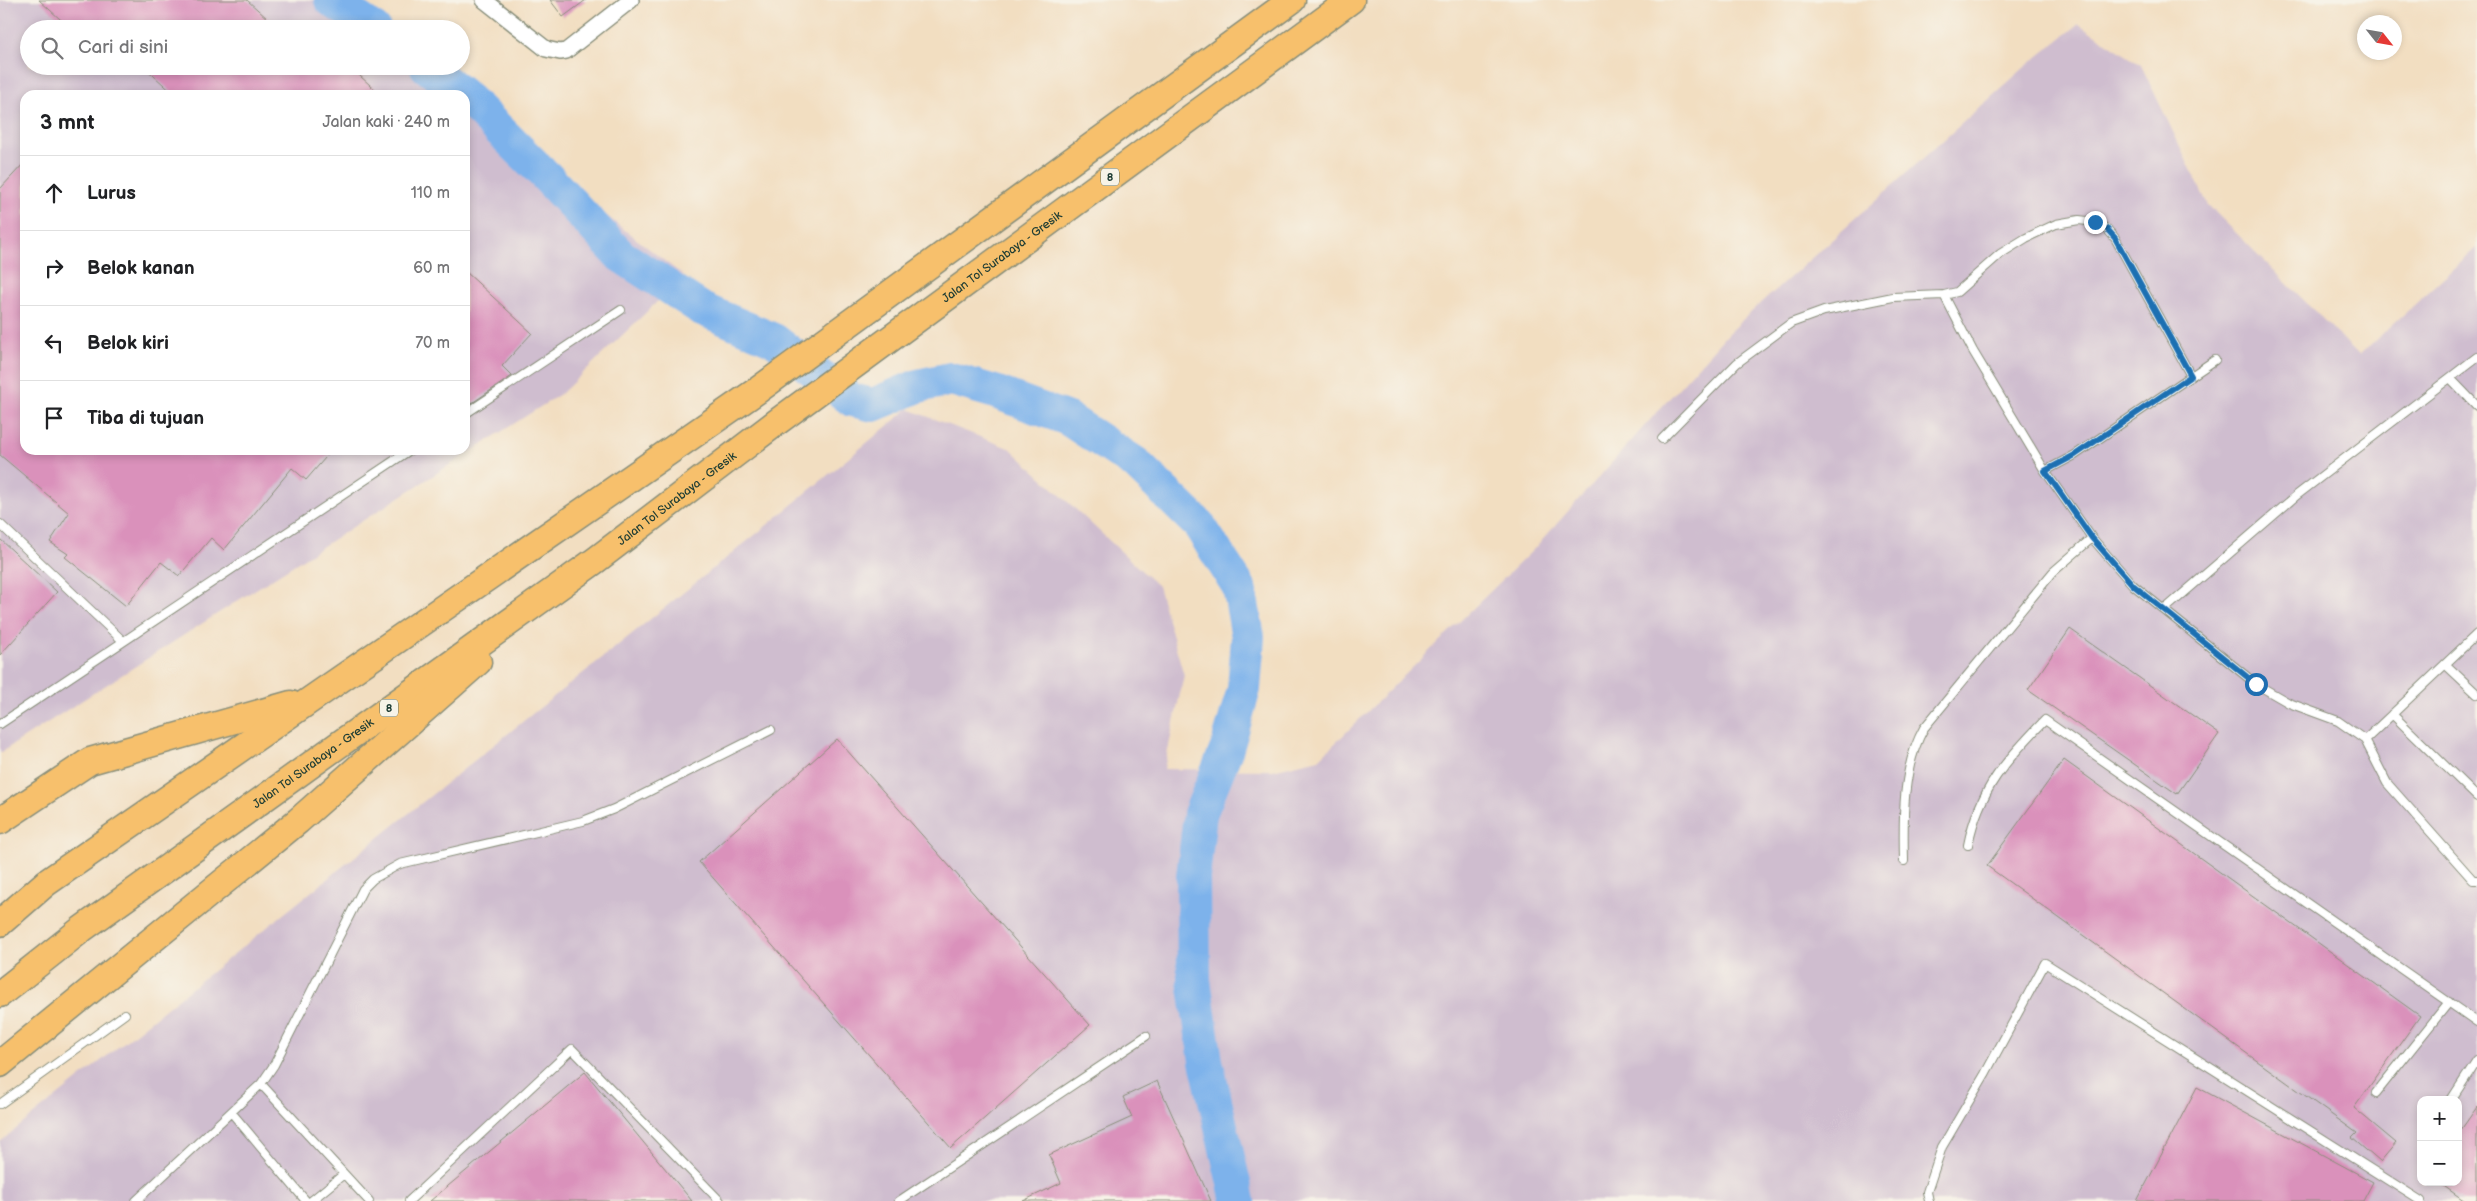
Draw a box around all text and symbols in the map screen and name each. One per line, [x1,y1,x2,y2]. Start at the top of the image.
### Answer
north arrow [2357,15,2402,60]
search box [20,20,470,75]
icon: search [38,34,66,62]
text: Cari di sini [78,36,168,59]
text: 3 mnt [40,110,95,135]
text: Jalan kaki · 240 m [322,113,450,132]
road number: 8 [1101,168,1119,186]
icon: ahead [40,179,68,207]
text: Lurus [87,182,136,205]
text: 110 m [411,184,450,203]
street label: Jalan Tol Surabaya - Gresik [939,208,1065,306]
route end [2084,211,2107,234]
icon: right [40,254,68,282]
text: Belok kanan [87,257,195,280]
text: 60 m [413,259,450,278]
icon: left [40,329,68,357]
text: Belok kiri [87,332,169,355]
text: 70 m [415,334,450,353]
icon: arrive [40,404,68,432]
text: Tiba di tujuan [87,407,204,430]
street label: Jalan Tol Surabaya - Gresik [614,448,739,548]
route start [2245,673,2268,696]
road number: 8 [380,700,398,716]
street label: Jalan Tol Surabaya - Gresik [250,715,377,812]
map controls [2417,1096,2462,1186]
button: + [2417,1096,2462,1141]
button: − [2417,1141,2462,1186]

